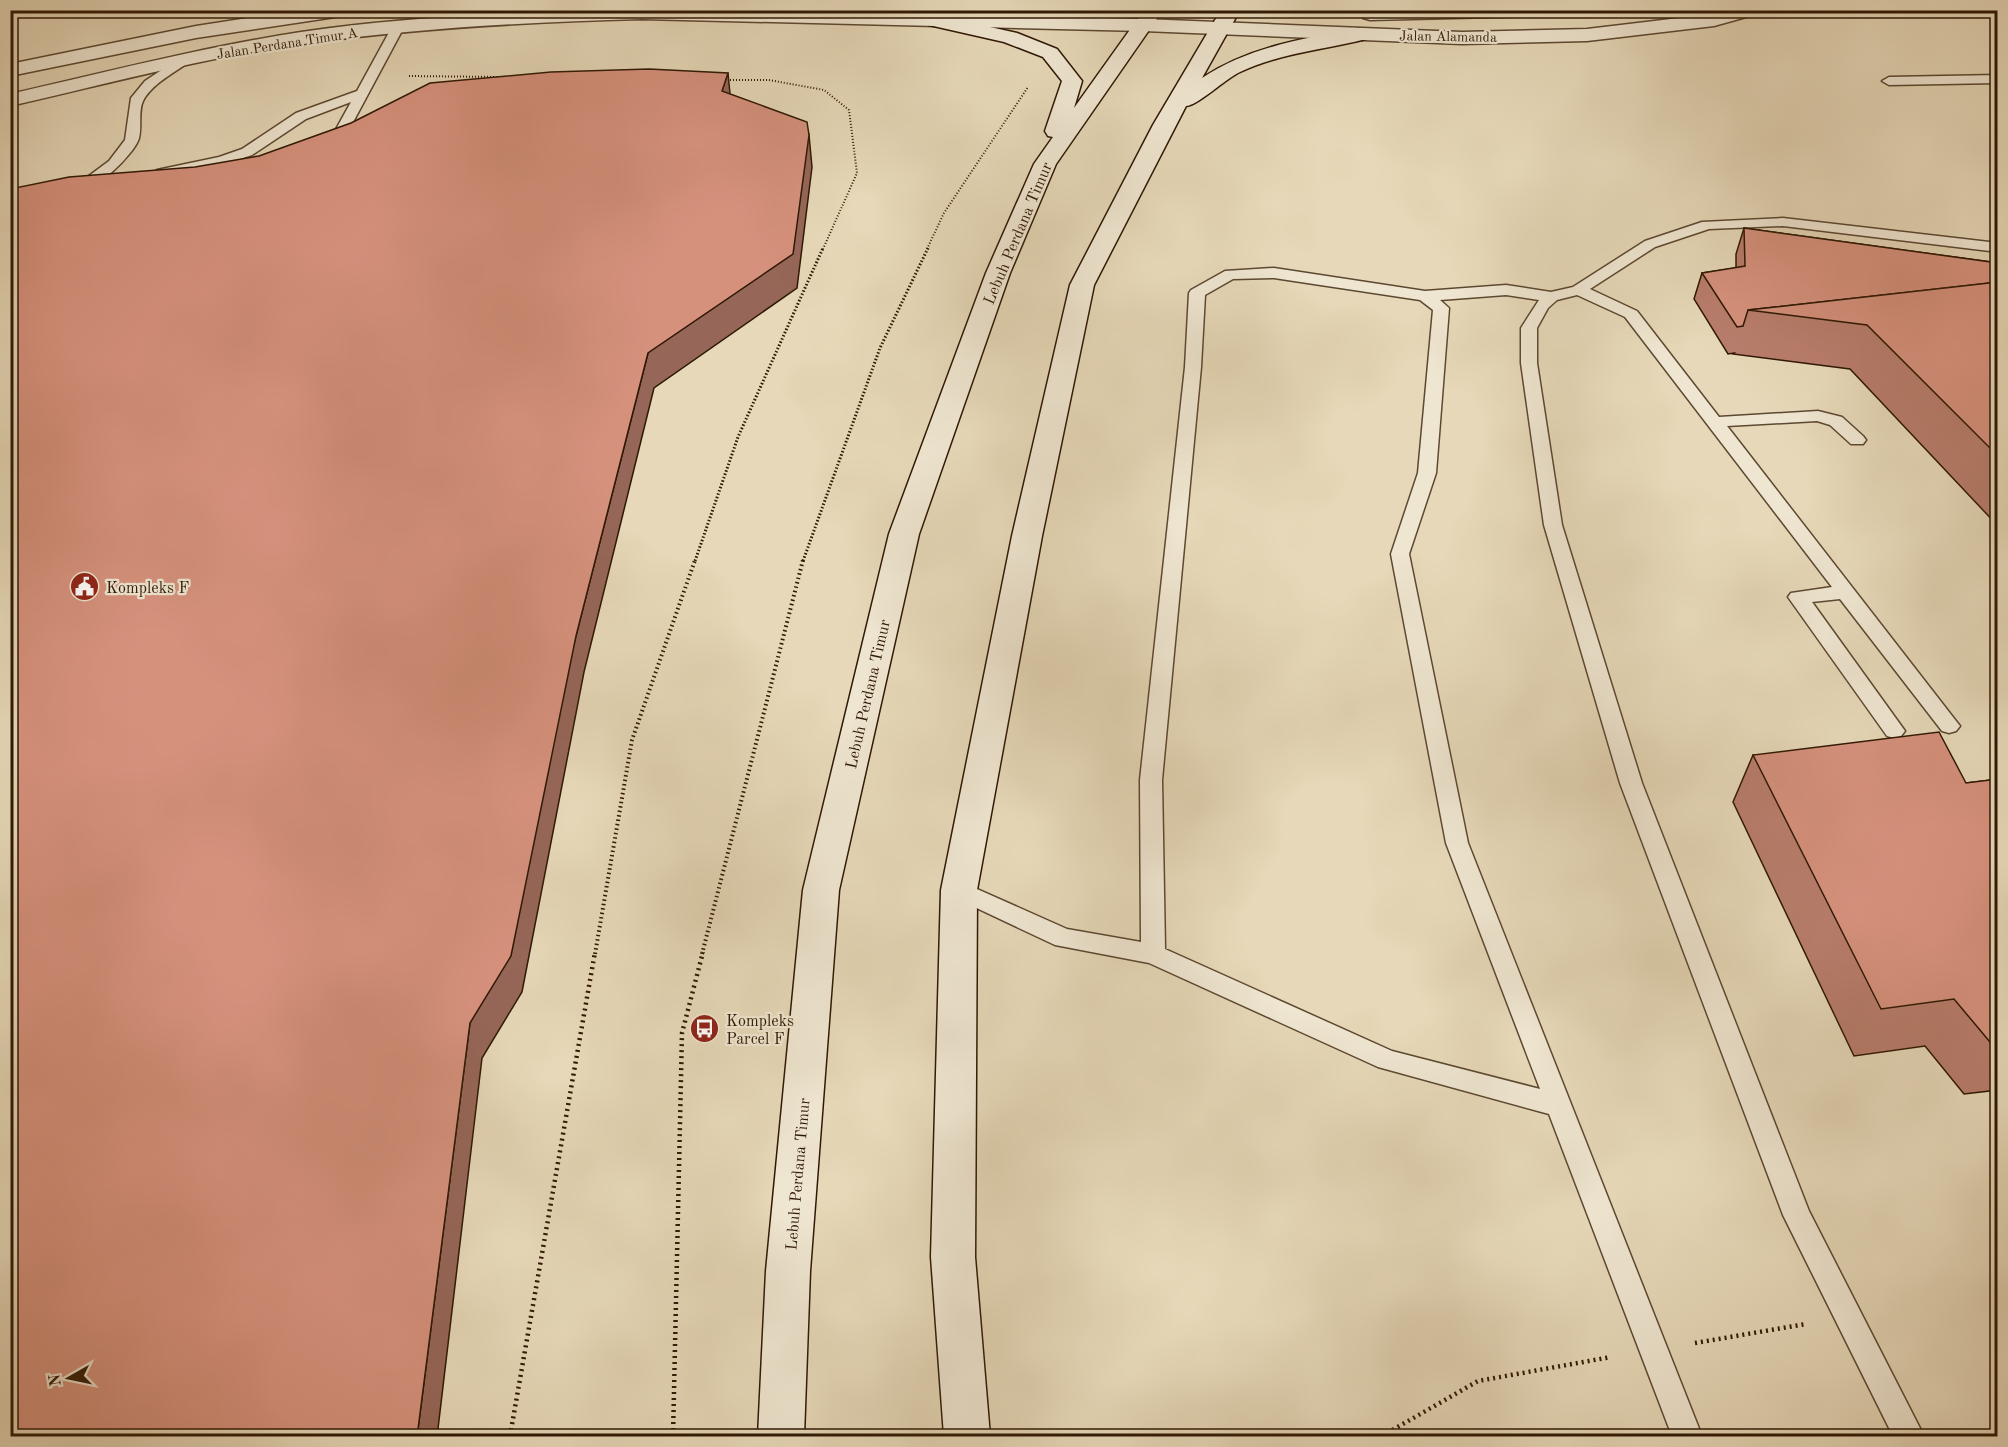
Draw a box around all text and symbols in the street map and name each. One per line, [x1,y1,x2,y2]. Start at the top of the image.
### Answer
street label: Jalan Perdana Timur A [215,26,359,62]
street label: Jalan Alamanda [1399,29,1497,45]
street label: Lebuh Perdana Timur [982,160,1056,307]
public building icon: Kompleks F [69,571,101,603]
place label: Kompleks F [106,581,189,597]
street label: Lebuh Perdana Timur [844,618,894,771]
bus stop icon: Kompleks Parcel F [689,1013,721,1045]
place label: Kompleks Parcel F [726,1014,794,1048]
street label: Lebuh Perdana Timur [784,1097,814,1251]
north arrow [39,1348,99,1408]
text: N [47,1372,65,1387]

